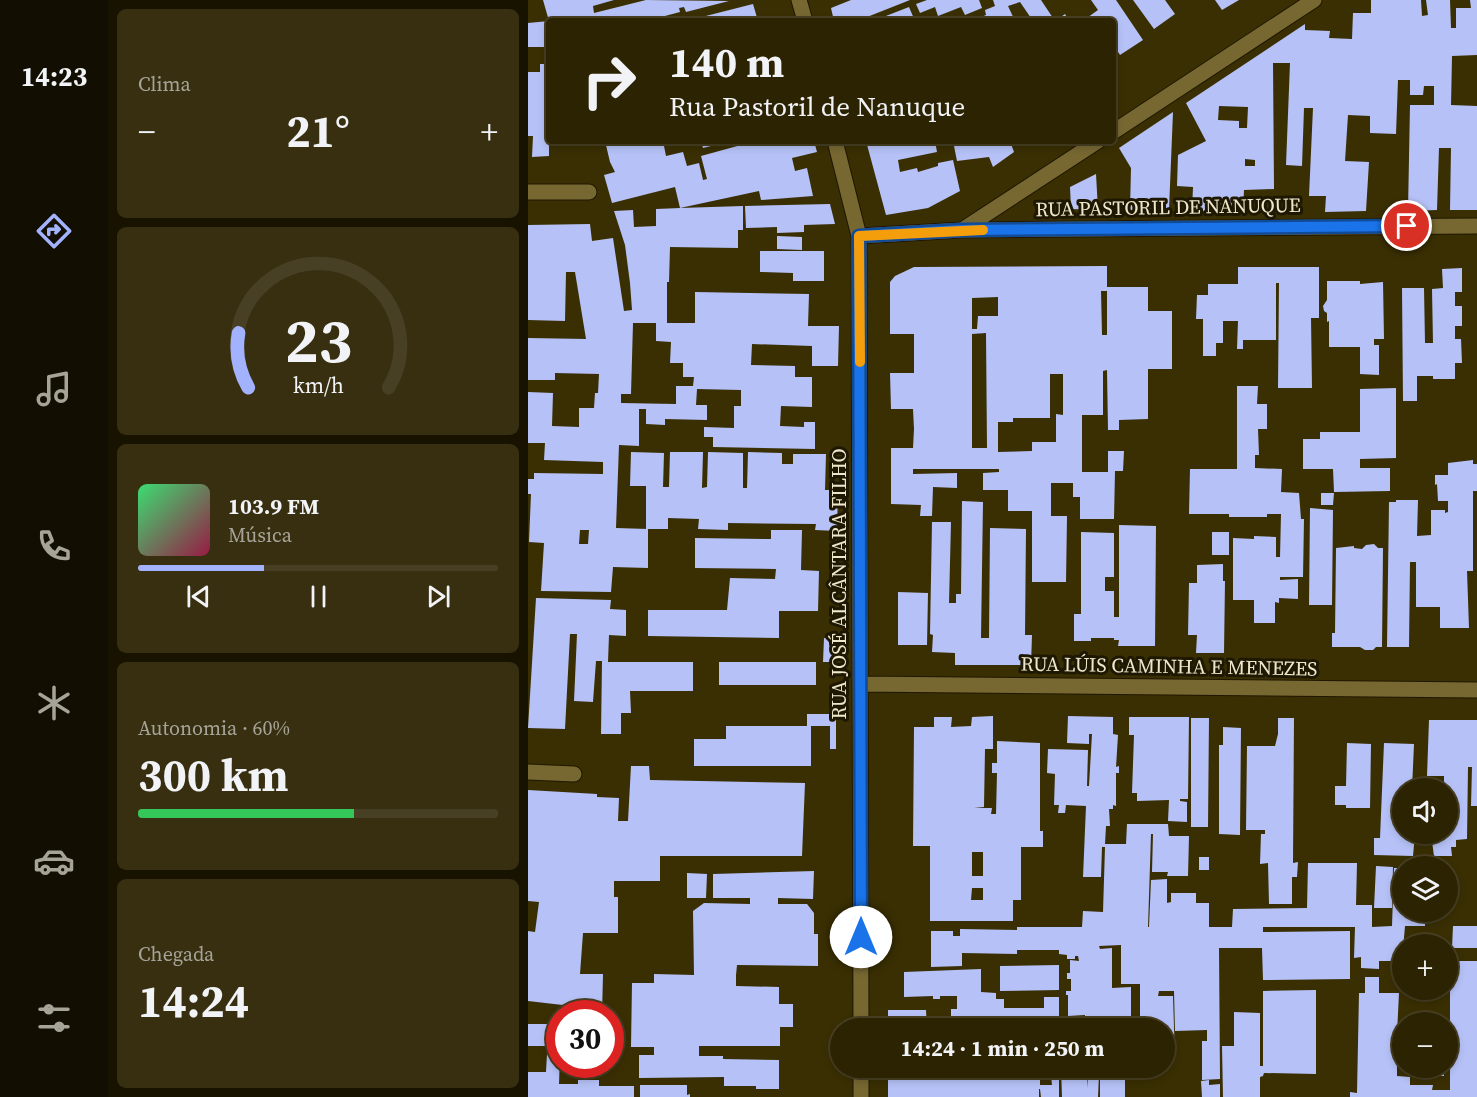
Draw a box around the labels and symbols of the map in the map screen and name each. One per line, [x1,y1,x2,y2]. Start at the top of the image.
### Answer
street label: RUA PASTORIL DE NANUQUE [1035,191,1301,223]
pin [1381,200,1432,251]
street label: RUA JOSÉ ALCÂNTARA FILHO [825,448,853,720]
street label: RUA LÚIS CAMINHA E MENEZES [1020,649,1318,683]
position arrow [829,905,893,969]
speed limit sign: 30 [546,1000,624,1078]

